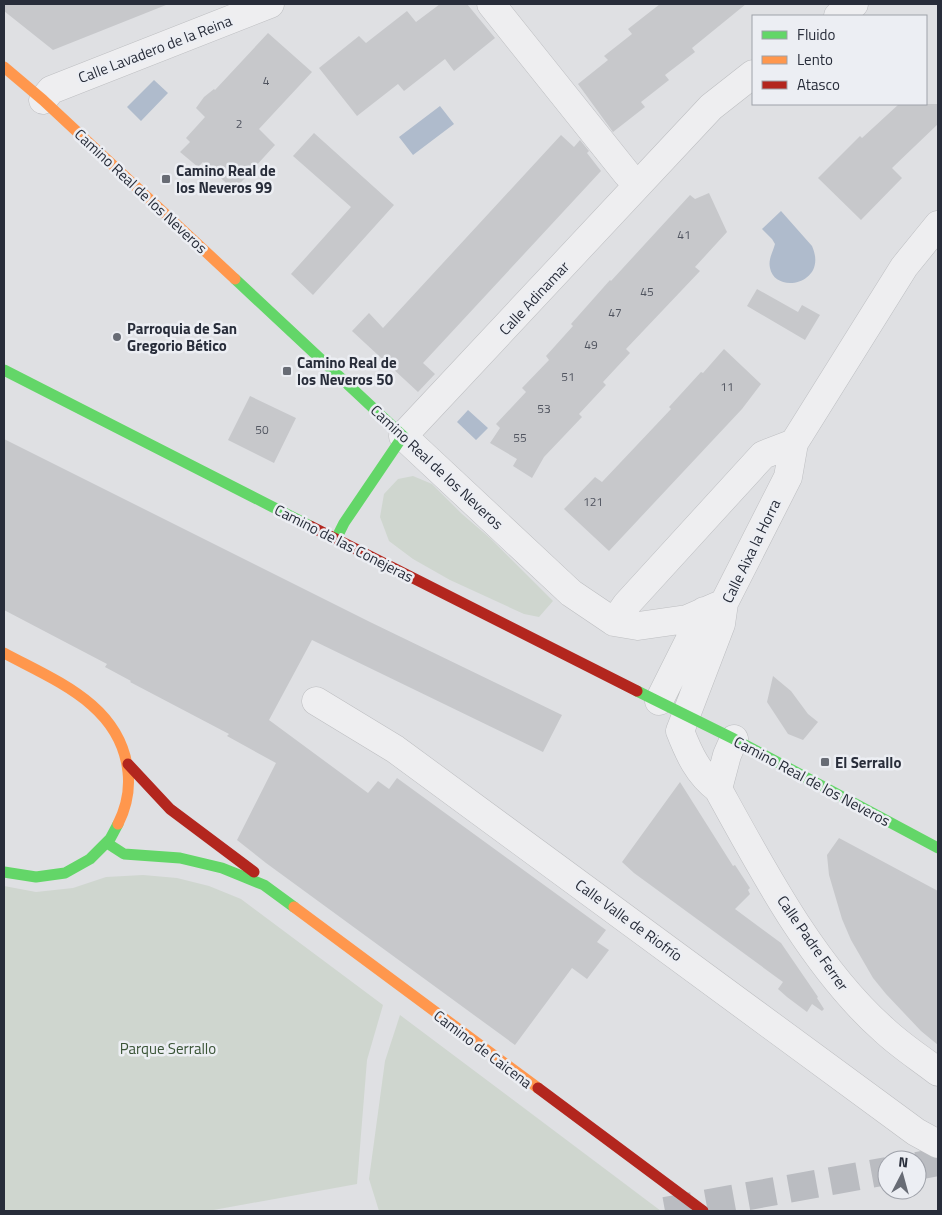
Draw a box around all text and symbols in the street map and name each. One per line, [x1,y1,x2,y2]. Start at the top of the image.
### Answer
street label: Calle Lavadero de la Reina [75,9,236,89]
legend [752,15,927,105]
text: Fluido [797,23,836,46]
text: Lento [797,48,833,71]
house number: 4 [263,71,270,90]
text: Atasco [797,73,840,96]
house number: 2 [236,114,242,133]
street label: Camino Real de los Neveros [69,123,213,259]
place label: Camino Real de los Neveros 99 [176,159,276,199]
marker: Camino Real de los Neveros 99 [160,173,172,185]
house number: 41 [677,225,691,244]
street label: Calle Adinamar [493,256,575,340]
house number: 45 [640,282,654,301]
house number: 47 [608,303,622,322]
place label: Parroquia de San Gregorio Bético [127,317,237,357]
marker: Parroquia de San Gregorio Bético [111,331,123,343]
house number: 49 [584,335,598,354]
place label: Camino Real de los Neveros 50 [297,351,397,391]
marker: Camino Real de los Neveros 50 [281,365,293,377]
house number: 51 [561,367,575,386]
house number: 11 [720,377,734,396]
street label: Camino Real de los Neveros [365,399,509,535]
house number: 53 [537,399,551,418]
house number: 50 [255,420,269,439]
house number: 55 [513,428,527,447]
house number: 121 [583,492,603,511]
street label: Calle Aixa la Horra [716,495,786,607]
street label: Camino de las Conejeras [271,498,417,588]
street label: Camino Real de los Neveros [730,730,894,832]
place label: El Serrallo [835,751,901,774]
marker: El Serrallo [819,756,831,768]
street label: Calle Valle de Riofrío [571,873,687,967]
street label: Calle Padre Ferrer [771,891,855,995]
street label: Camino de Caicena [429,1004,537,1094]
park label: Parque Serrallo [120,1037,216,1060]
north arrow [877,1150,927,1200]
text: N [897,1151,909,1173]

